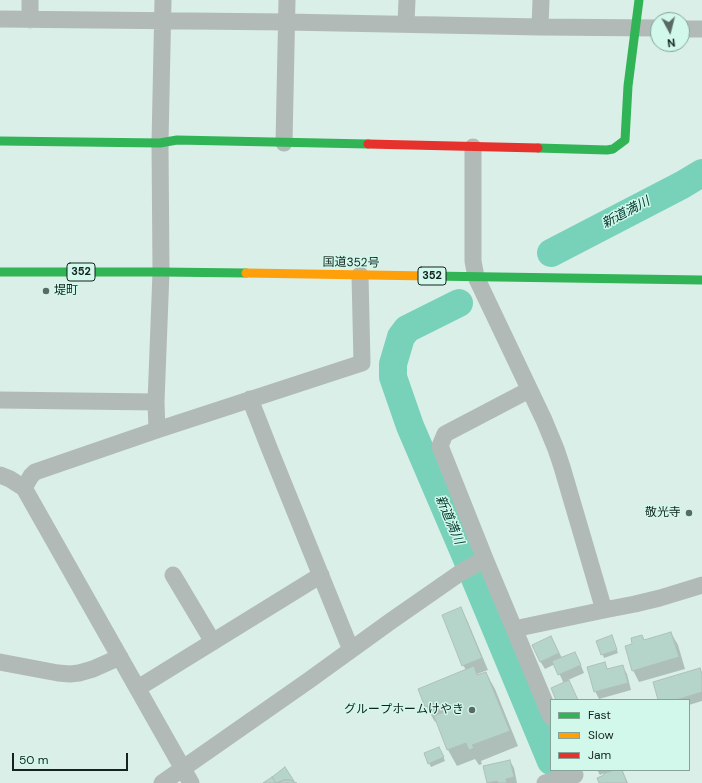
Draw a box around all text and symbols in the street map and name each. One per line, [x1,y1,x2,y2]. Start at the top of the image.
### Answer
north arrow [650,12,690,52]
text: N [667,35,676,50]
water label: 新道満川 [599,194,653,232]
street label: 国道352号 [322,255,380,271]
road number: 352 [67,263,95,281]
road number: 352 [418,267,446,285]
place label: 堤町 [54,284,78,298]
marker: 堤町 [41,286,51,296]
water label: 新道満川 [432,493,466,547]
place label: 敬光寺 [645,506,681,520]
marker: 敬光寺 [684,508,694,518]
legend [550,699,690,771]
place label: グループホームけやき [344,703,464,717]
marker: グループホームけやき [467,705,477,715]
text: Fast [588,707,611,723]
text: Slow [588,727,614,743]
scale bar [14,745,130,771]
text: Jam [588,747,611,763]
text: 50 m [19,752,48,768]

